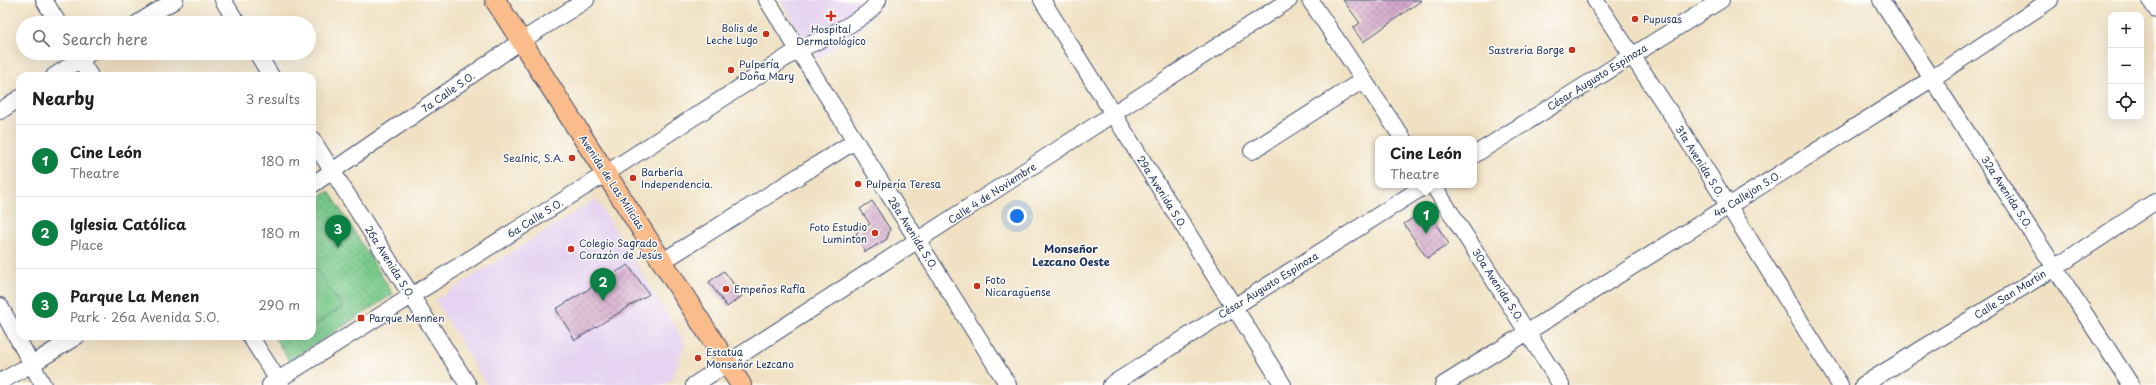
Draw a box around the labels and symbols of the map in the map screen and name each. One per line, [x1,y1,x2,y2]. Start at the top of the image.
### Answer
marker: Hospital Dermatológico [825,10,837,22]
place label: Pupusas [1643,11,1682,26]
marker: Pupusas [1630,14,1640,24]
place label: Bolis de Leche Lugo [706,20,759,47]
place label: Hospital Dermatológico [796,21,866,48]
marker: Bolis de Leche Lugo [761,29,771,39]
street label: César Augusto Espinoza [1544,40,1650,113]
place label: Sastrería Borge [1488,42,1564,57]
marker: Sastrería Borge [1567,45,1577,55]
place label: Pulpería Doña Mary [739,56,794,83]
marker: Pulpería Doña Mary [726,65,736,75]
street label: 7a Calle S.O. [418,68,477,115]
street label: 31a Avenida S.O. [1672,122,1728,199]
street label: Avenida de Las Milicias [576,131,649,232]
place label: Sealnic, S.A. [503,150,564,165]
street label: 29a Avenida S.O. [1134,152,1191,231]
street label: 32a Avenida S.O. [1978,152,2037,231]
marker: Sealnic, S.A. [567,153,577,163]
street label: Calle 4 de Noviembre [945,158,1039,227]
place label: Barbería Independencia. [641,164,713,191]
street label: 4a Callejon S.O. [1710,167,1783,220]
marker: Barbería Independencia. [628,173,638,183]
place label: Pulpería Teresa [866,176,942,191]
marker: Pulpería Teresa [853,179,863,189]
street label: 28a Avenida S.O. [885,193,942,272]
street label: 6a Calle S.O. [504,194,565,241]
pin: 1 [1413,201,1439,234]
your location [1007,206,1027,226]
pin: 3 [325,215,351,248]
place label: Foto Estudio Luminton [809,219,867,246]
street label: 26a Avenida S.O. [362,222,419,301]
marker: Foto Estudio Luminton [870,228,880,238]
place label: Colegio Sagrado Corazón de Jesús [579,235,663,262]
district label: Monseñor Lezcano Oeste [1032,240,1110,270]
marker: Colegio Sagrado Corazón de Jesús [566,244,576,254]
street label: 30a Avenida S.O. [1469,245,1528,324]
street label: César Augusto Espinoza [1215,248,1321,321]
street label: Calle San Martin [1971,265,2049,322]
pin: 2 [590,268,616,301]
place label: Foto Nicaragüense [985,272,1051,299]
place label: Empeños Rafla [734,281,806,296]
marker: Foto Nicaragüense [972,281,982,291]
marker: Empeños Rafla [721,284,731,294]
place label: Parque Mennen [369,310,445,325]
marker: Parque Mennen [356,313,366,323]
place label: Estatua Monseñor Lezcano [706,344,794,371]
marker: Estatua Monseñor Lezcano [693,353,703,363]

